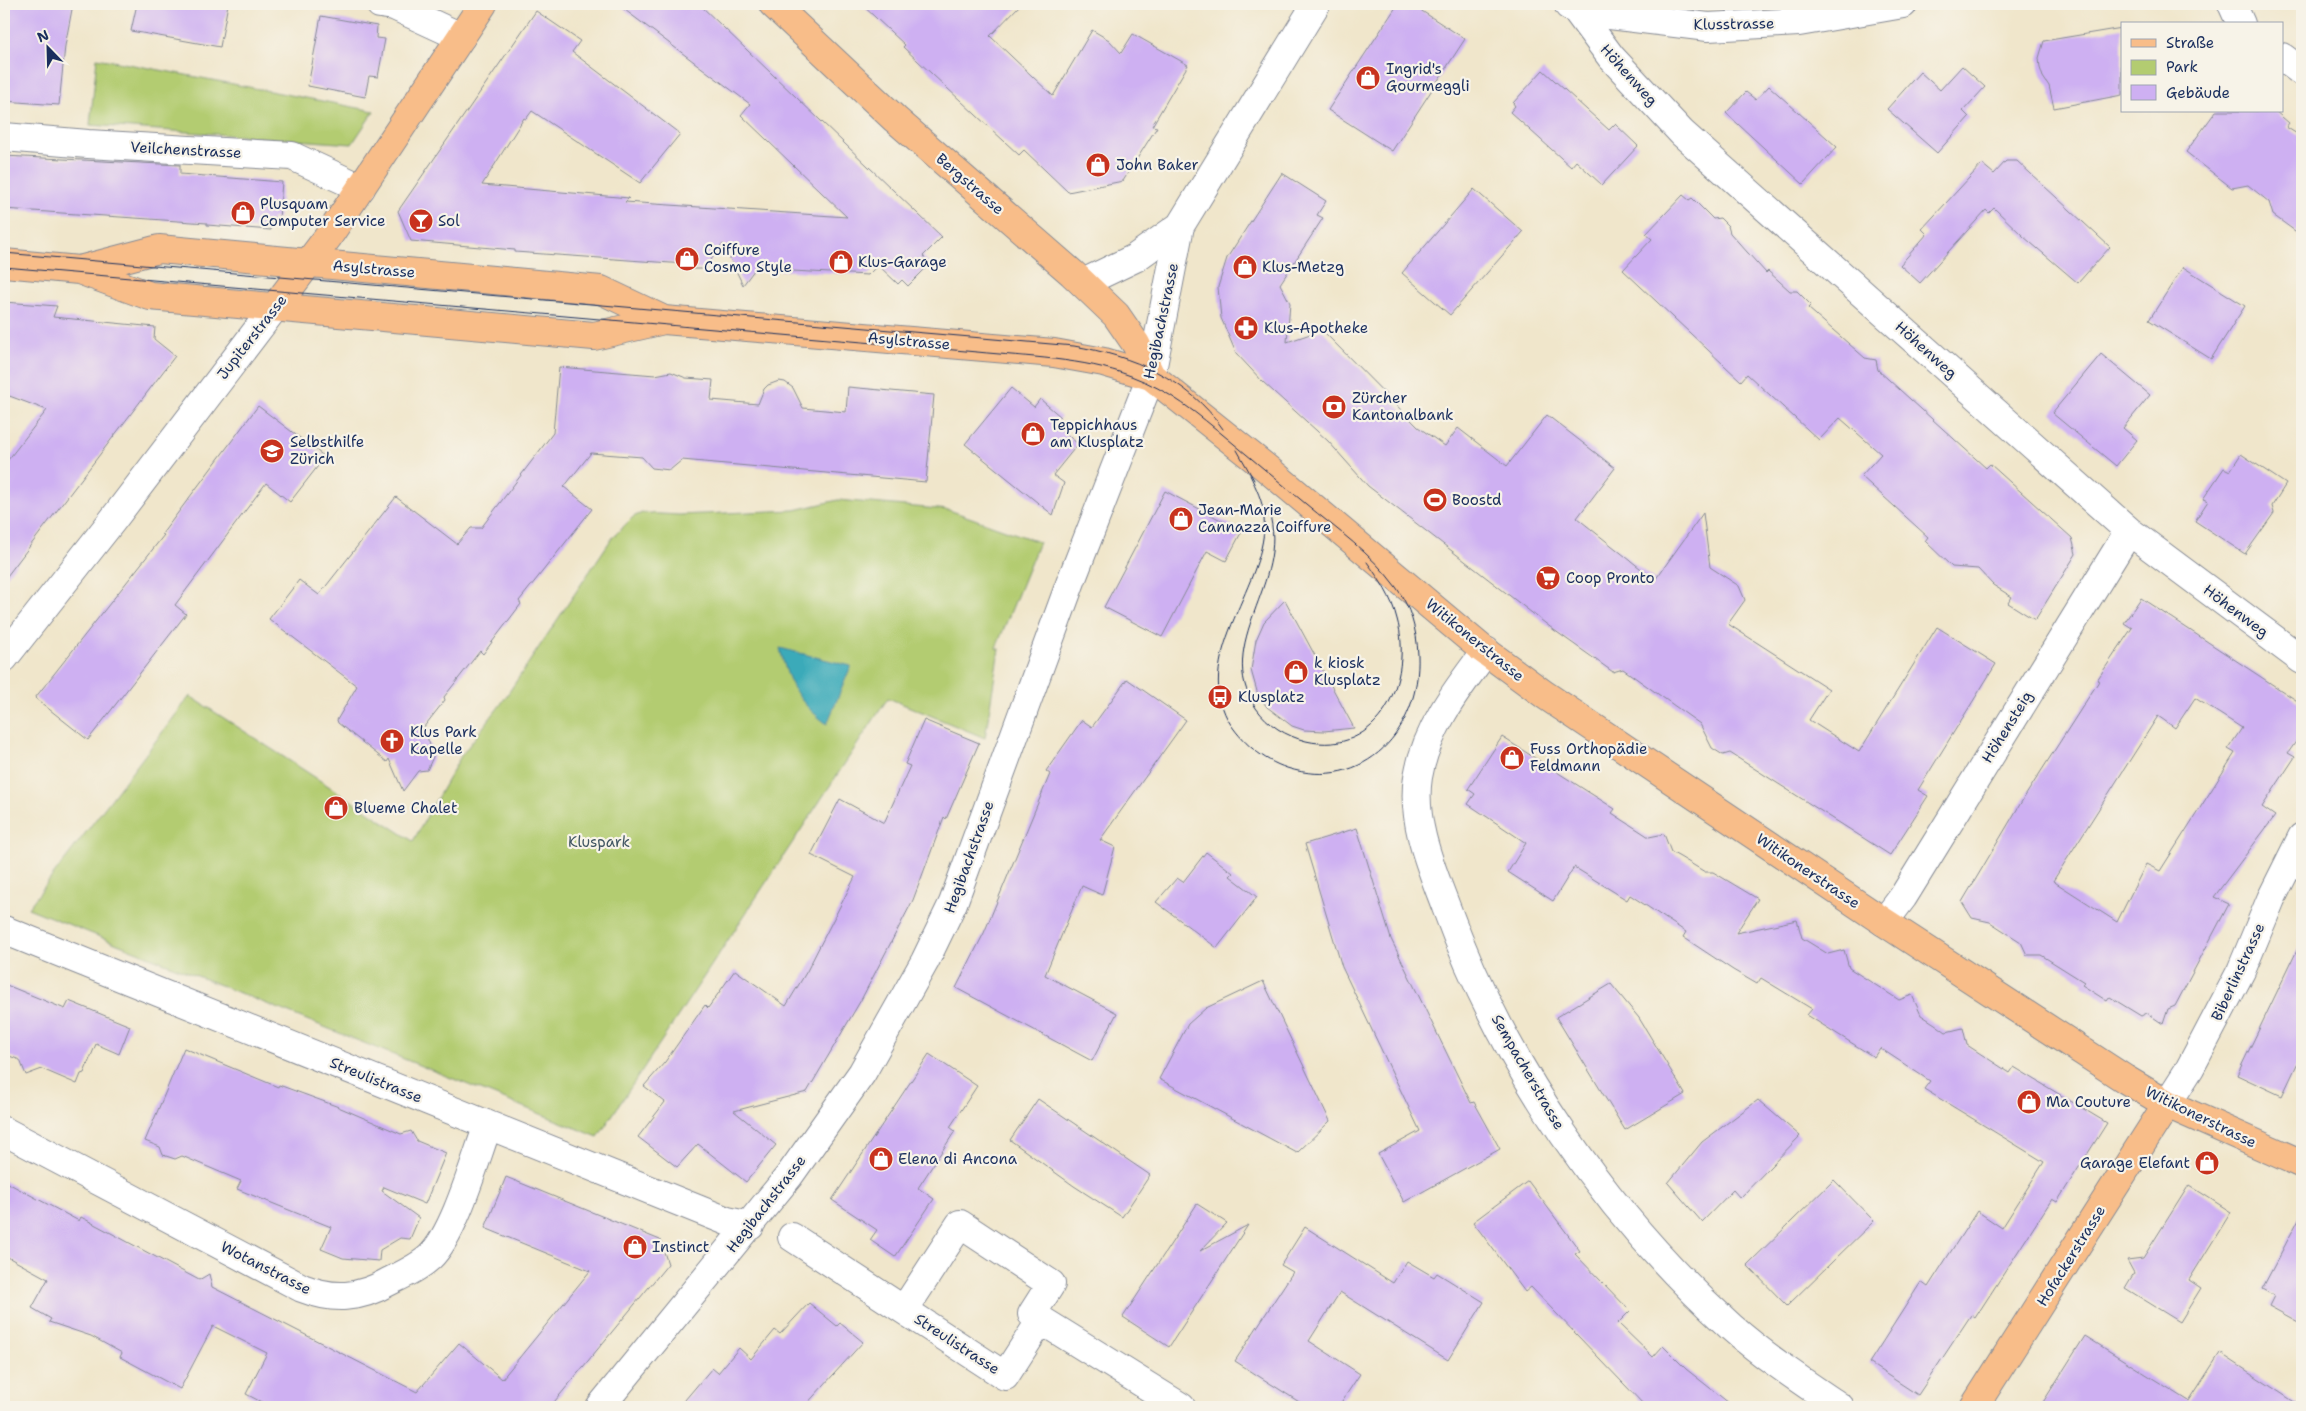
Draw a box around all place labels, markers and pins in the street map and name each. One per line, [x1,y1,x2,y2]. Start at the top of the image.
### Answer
place label: Ingrid's Gourmeggli [1386,59,1470,96]
shop icon: Ingrid's Gourmeggli [1355,65,1381,91]
shop icon: John Baker [1085,152,1111,178]
place label: John Baker [1116,155,1199,175]
place label: Plusquam Computer Service [260,194,386,231]
shop icon: Plusquam Computer Service [230,200,256,226]
bar icon: Sol [408,208,434,234]
place label: Sol [438,211,460,231]
place label: Coiffure Cosmo Style [704,240,792,277]
shop icon: Coiffure Cosmo Style [674,246,700,272]
shop icon: Klus-Garage [828,249,854,275]
place label: Klus-Garage [858,252,947,272]
shop icon: Klus-Metzg [1232,254,1258,280]
place label: Klus-Metzg [1262,257,1344,277]
pharmacy icon: Klus-Apotheke [1233,315,1259,341]
place label: Klus-Apotheke [1264,318,1368,338]
place label: Zürcher Kantonalbank [1352,388,1454,425]
bank icon: Zürcher Kantonalbank [1321,394,1347,420]
place label: Teppichhaus am Klusplatz [1050,415,1144,452]
shop icon: Teppichhaus am Klusplatz [1020,421,1046,447]
place label: Selbsthilfe Zürich [290,432,364,469]
school or university icon: Selbsthilfe Zürich [259,438,285,464]
sports icon: Boostd [1422,487,1448,513]
place label: Boostd [1452,490,1502,510]
place label: Jean-Marie Cannazza Coiffure [1198,500,1332,537]
shop icon: Jean-Marie Cannazza Coiffure [1168,506,1194,532]
supermarket icon: Coop Pronto [1535,565,1561,591]
place label: Coop Pronto [1566,568,1655,588]
place label: k kiosk Klusplatz [1314,653,1381,690]
shop icon: k kiosk Klusplatz [1283,659,1309,685]
bus stop icon: Klusplatz [1207,684,1233,710]
place label: Klusplatz [1238,687,1305,707]
place label: Klus Park Kapelle [410,722,477,759]
church icon: Klus Park Kapelle [379,728,405,754]
place label: Fuss Orthopädie Feldmann [1530,739,1647,776]
shop icon: Fuss Orthopädie Feldmann [1499,745,1525,771]
shop icon: Blueme Chalet [323,795,349,821]
place label: Blueme Chalet [354,798,458,818]
shop icon: Ma Couture [2016,1089,2042,1115]
place label: Ma Couture [2046,1092,2131,1112]
shop icon: Elena di Ancona [868,1146,894,1172]
place label: Elena di Ancona [898,1149,1018,1169]
shop icon: Garage Elefant [2194,1150,2220,1176]
place label: Garage Elefant [2080,1153,2190,1173]
shop icon: Instinct [622,1234,648,1260]
place label: Instinct [652,1237,709,1257]

